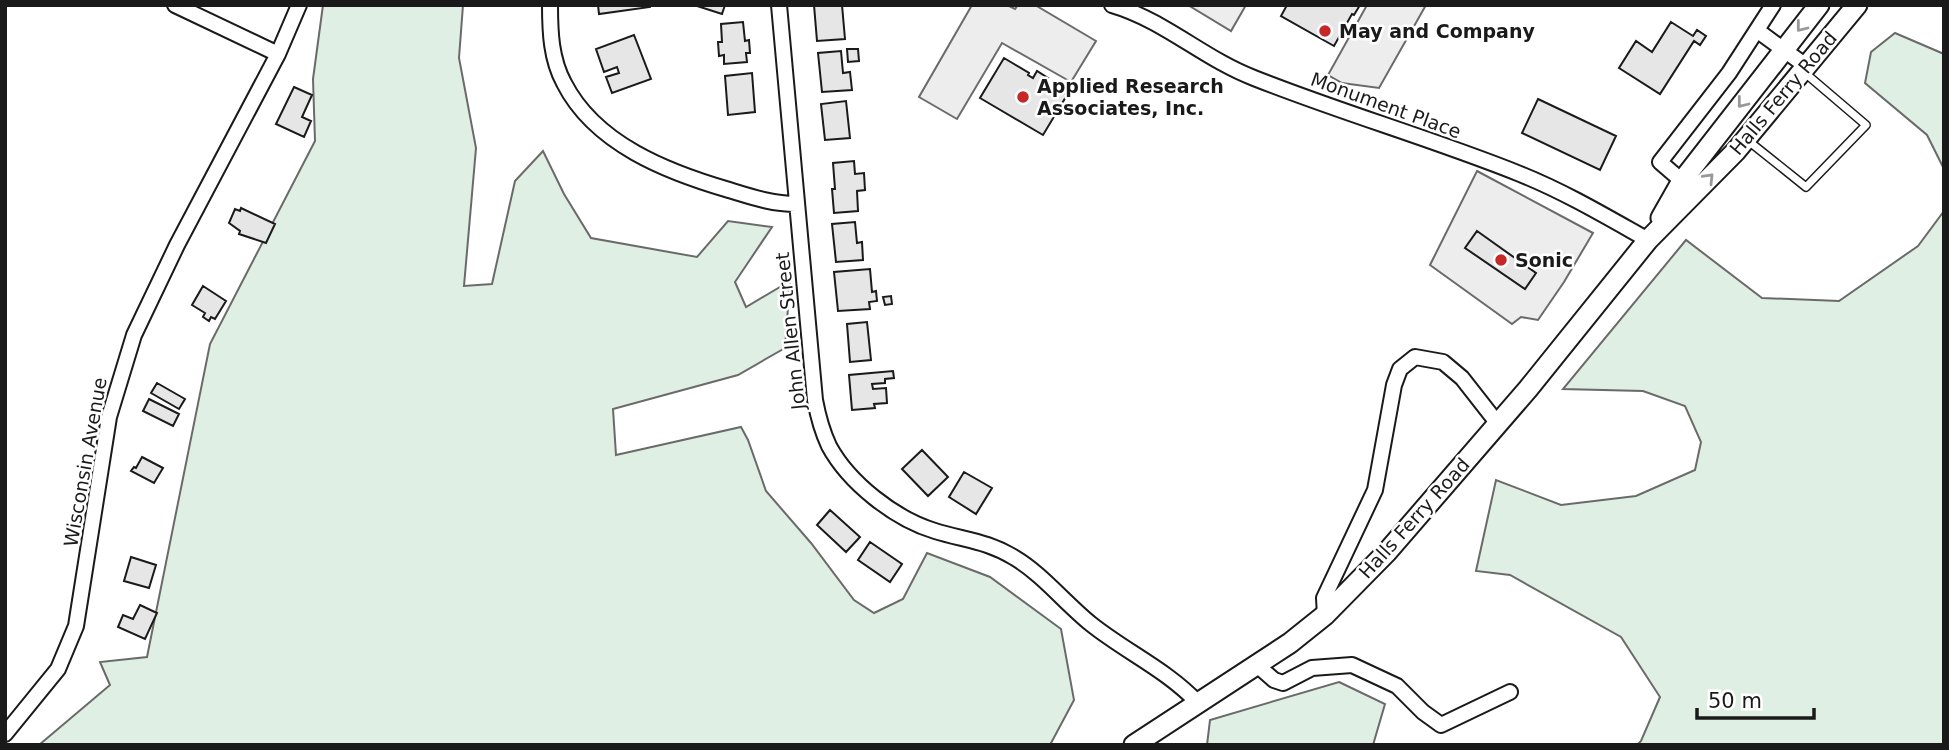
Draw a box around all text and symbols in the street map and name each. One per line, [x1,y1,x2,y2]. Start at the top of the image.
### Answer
place label: May and Company [1339,20,1535,42]
one-way arrow [1797,20,1810,32]
marker: May and Company [1317,23,1333,39]
street label: Halls Ferry Road [1725,27,1841,159]
street label: Monument Place [1308,68,1464,142]
place label: Applied Research Associates, Inc. [1037,75,1224,119]
marker: Applied Research Associates, Inc. [1015,89,1031,105]
one-way arrow [1738,95,1751,108]
one-way arrow [1701,173,1714,186]
place label: Sonic [1515,249,1573,271]
street label: John Allen Street [771,251,809,412]
marker: Sonic [1493,252,1509,268]
street label: Wisconsin Avenue [59,376,111,548]
street label: Halls Ferry Road [1354,453,1474,583]
scale bar [1697,676,1814,720]
text: 50 m [1708,689,1762,713]

